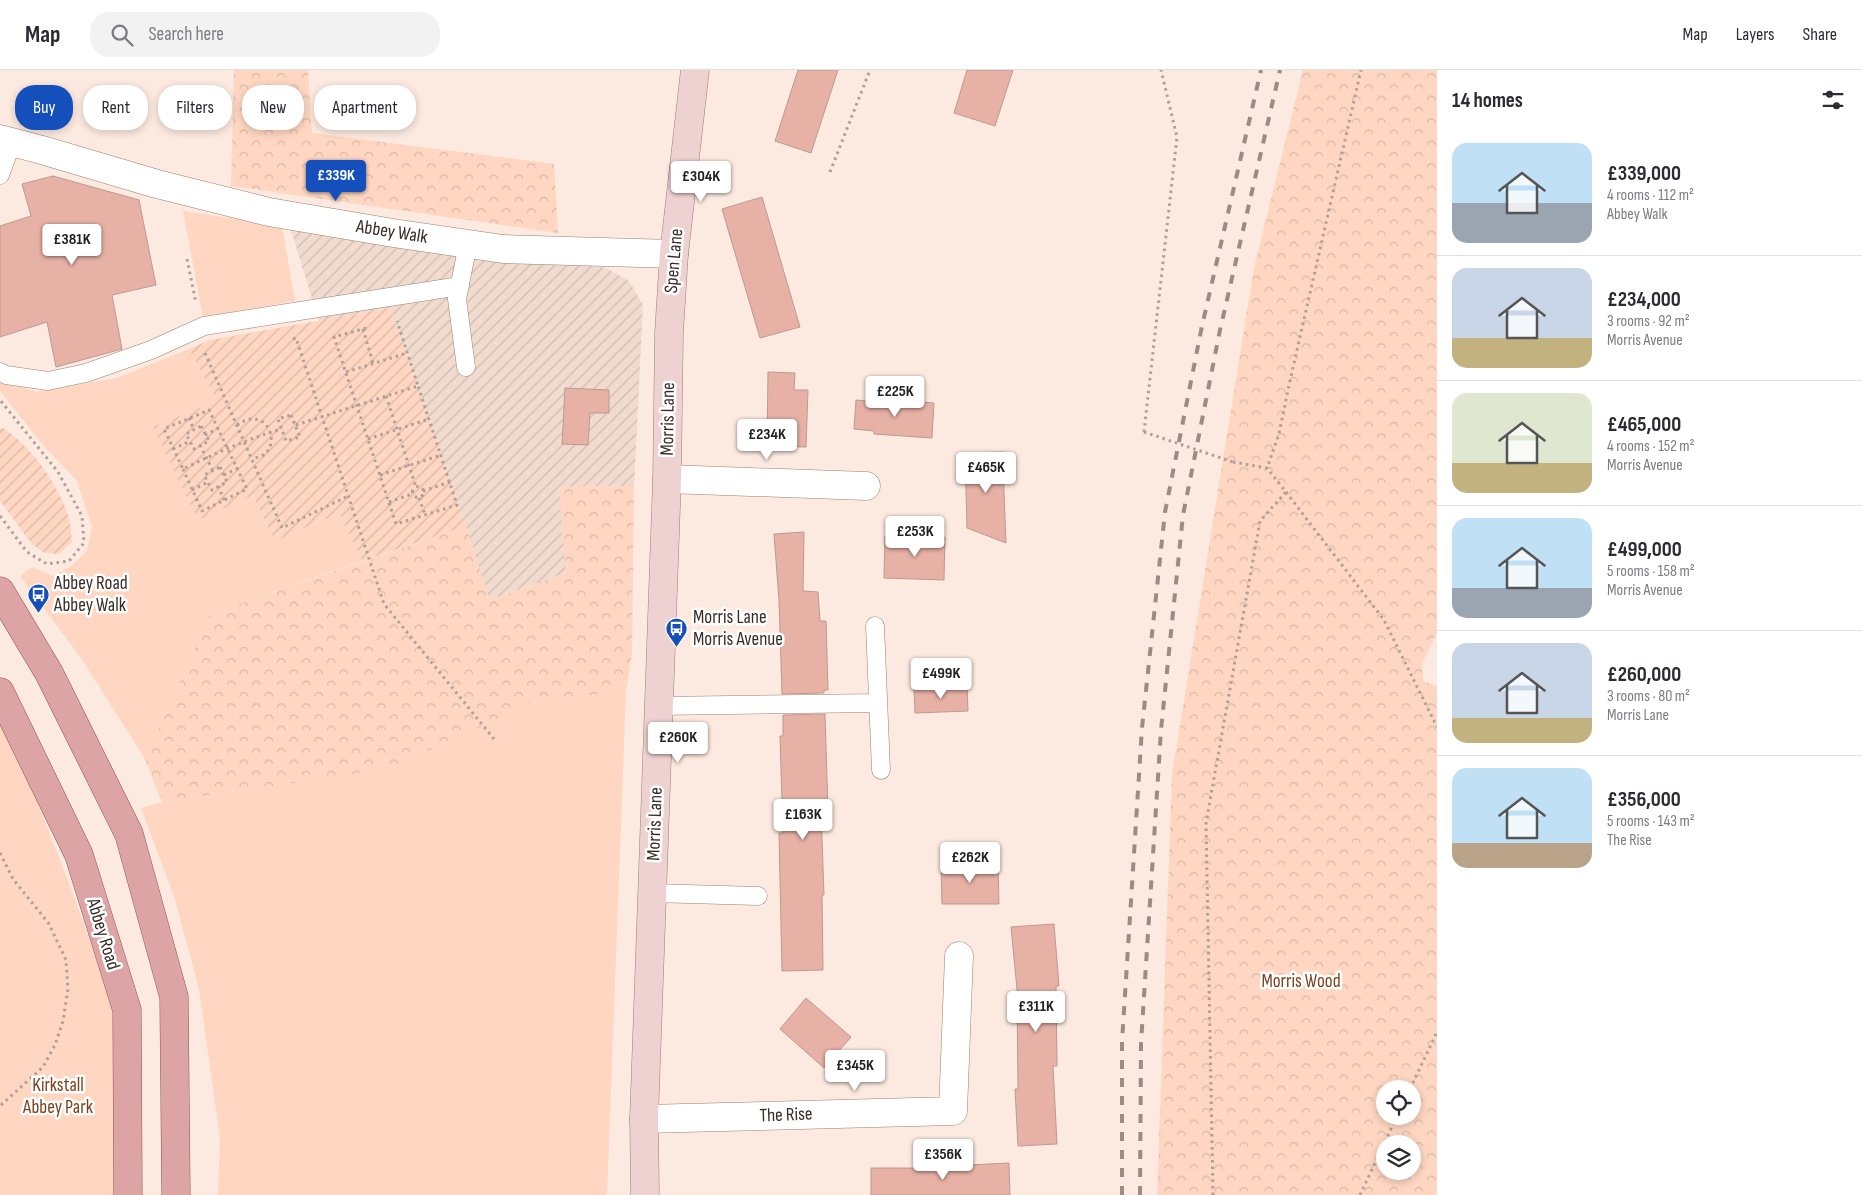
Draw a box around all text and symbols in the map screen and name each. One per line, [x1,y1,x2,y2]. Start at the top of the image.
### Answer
search box [90,12,440,57]
text: Map [25,20,60,49]
icon: search [108,21,136,49]
text: Search here [148,23,224,46]
text: Map [1683,24,1708,45]
text: Layers [1736,24,1775,45]
text: Share [1803,24,1837,45]
chip: Buy [15,85,73,130]
chip: Rent [83,85,148,130]
chip: Filters [158,85,232,130]
chip: New [242,85,304,130]
chip: Apartment [314,85,416,130]
icon: filters [1819,86,1847,114]
text: 14 homes [1452,88,1523,113]
pin: £339K [301,160,371,202]
pin: £304K [666,160,736,203]
text: £339,000 [1607,161,1681,186]
icon: home [1492,163,1552,223]
text: £339K [317,166,355,185]
text: £304K [682,167,720,186]
text: 4 rooms · 112 m² [1607,186,1694,205]
text: Abbey Walk [1607,205,1668,224]
street label: Abbey Walk [354,215,430,249]
pin: £381K [37,224,107,266]
street label: Spen Lane [660,228,688,294]
text: £381K [53,230,91,249]
text: £234,000 [1607,287,1681,312]
icon: home [1492,288,1552,348]
text: 3 rooms · 92 m² [1607,312,1690,331]
text: Morris Avenue [1607,331,1683,350]
pin: £225K [860,376,930,418]
street label: Morris Lane [656,382,680,456]
text: £225K [876,382,914,401]
text: £465,000 [1607,412,1681,437]
icon: home [1492,413,1552,473]
pin: £234K [732,418,802,461]
text: £234K [748,425,786,444]
text: 4 rooms · 152 m² [1607,437,1695,456]
pin: £465K [951,452,1021,494]
text: Morris Avenue [1607,456,1683,475]
text: £465K [967,458,1005,477]
pin: £253K [880,516,950,558]
text: £253K [896,522,934,541]
text: £499,000 [1607,537,1682,562]
icon: home [1492,538,1552,598]
text: 5 rooms · 158 m² [1607,562,1695,581]
place label: Abbey Road Abbey Walk [53,572,128,617]
text: Morris Avenue [1607,581,1683,600]
bus stop icon: Abbey Road Abbey Walk [26,582,50,613]
place label: Morris Lane Morris Avenue [693,606,783,651]
bus stop icon: Morris Lane Morris Avenue [665,616,689,647]
pin: £499K [906,658,976,700]
text: £260,000 [1607,662,1681,687]
icon: home [1492,663,1552,723]
text: £499K [922,664,960,683]
text: 3 rooms · 80 m² [1607,687,1690,706]
text: Morris Lane [1607,706,1669,725]
pin: £260K [643,722,713,764]
text: £260K [659,728,697,747]
street label: Morris Lane [642,787,668,861]
text: £356,000 [1607,787,1681,812]
icon: home [1492,788,1552,848]
pin: £163K [768,798,838,841]
text: £163K [784,805,822,824]
text: 5 rooms · 143 m² [1607,812,1695,831]
text: The Rise [1607,831,1652,850]
pin: £262K [935,842,1005,884]
text: £262K [951,848,989,867]
street label: Abbey Road [81,894,125,973]
park label: Morris Wood [1261,970,1341,993]
pin: £311K [1001,990,1071,1033]
text: £311K [1018,997,1054,1016]
pin: £345K [820,1050,890,1092]
text: £345K [836,1056,874,1075]
park label: Kirkstall Abbey Park [22,1074,94,1119]
map controls [1376,1080,1421,1180]
button: locate [1376,1080,1421,1125]
street label: The Rise [759,1103,813,1127]
button: layers [1376,1135,1421,1180]
pin: £356K [908,1138,978,1181]
text: £356K [924,1145,962,1164]

